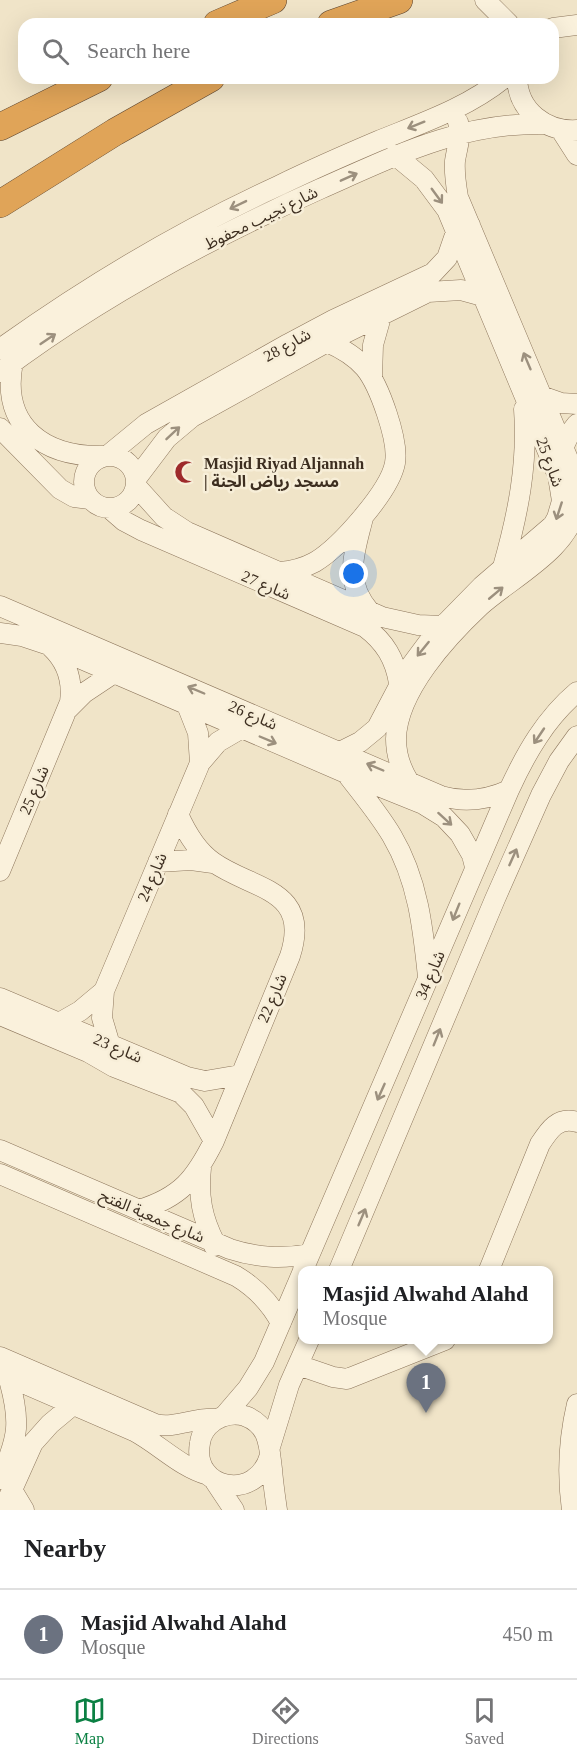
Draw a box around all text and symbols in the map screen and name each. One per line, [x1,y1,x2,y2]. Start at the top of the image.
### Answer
search box [18,18,559,84]
icon: search [39,35,72,68]
text: Search here [87,38,190,63]
one-way arrow [407,120,426,131]
one-way arrow [339,170,357,182]
street label: شارع نجيب محفوظ [202,183,322,256]
one-way arrow [431,187,444,203]
one-way arrow [229,199,247,211]
street label: شارع 28 [260,325,315,368]
one-way arrow [39,332,56,344]
one-way arrow [521,352,532,370]
one-way arrow [165,426,180,440]
street label: شارع 25 [530,435,567,490]
place label: Masjid Riyad Aljannah | مسجد رياض الجنة [204,455,364,491]
mosque icon: Masjid Riyad Aljannah | مسجد رياض الجنة [173,459,199,485]
one-way arrow [552,501,563,520]
your location [339,559,368,588]
street label: شارع 27 [238,567,293,607]
one-way arrow [488,587,504,600]
one-way arrow [416,640,429,656]
one-way arrow [187,684,205,695]
street label: شارع 26 [225,697,280,737]
one-way arrow [533,727,545,744]
one-way arrow [259,735,277,746]
one-way arrow [366,761,384,772]
street label: شارع 25 [16,763,56,818]
one-way arrow [438,812,453,826]
one-way arrow [508,849,519,867]
street label: شارع 24 [134,850,174,905]
one-way arrow [450,903,461,921]
street label: شارع 34 [412,948,452,1003]
street label: شارع 22 [254,971,294,1026]
one-way arrow [432,1028,443,1047]
street label: شارع 23 [90,1030,145,1070]
one-way arrow [374,1083,385,1101]
street label: شارع جمعية الفتح [95,1186,207,1249]
one-way arrow [357,1208,368,1226]
popup [298,1266,553,1344]
text: Masjid Alwahd Alahd [323,1281,528,1306]
text: Mosque [323,1307,387,1329]
pin: 1 [406,1364,446,1413]
text: Nearby [24,1534,106,1563]
text: Masjid Alwahd Alahd [81,1610,286,1635]
text: 1 [39,1623,49,1645]
text: 450 m [502,1623,553,1645]
text: Mosque [81,1636,145,1658]
tab: Map [73,1694,106,1748]
tab: Directions [252,1694,319,1748]
tab: Saved [465,1694,504,1748]

